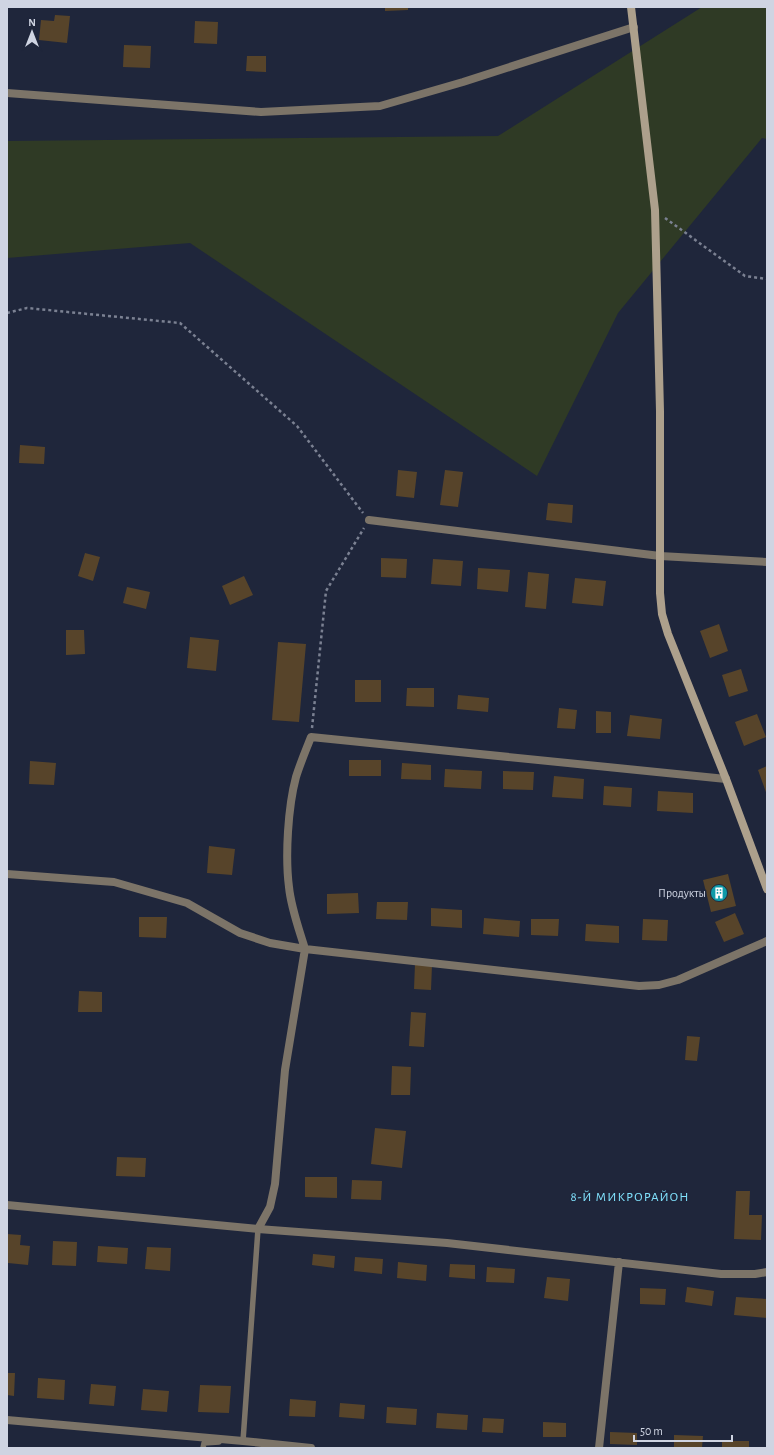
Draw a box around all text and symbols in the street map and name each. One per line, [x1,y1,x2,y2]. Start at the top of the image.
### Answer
north arrow [12,12,52,52]
text: N [28,17,36,28]
building icon: Продукты [709,883,729,903]
place label: Продукты [658,887,706,900]
district label: 8-Й МИКРОРАЙОН [570,1190,690,1204]
scale bar [634,1417,732,1443]
text: 50 m [640,1425,663,1437]

